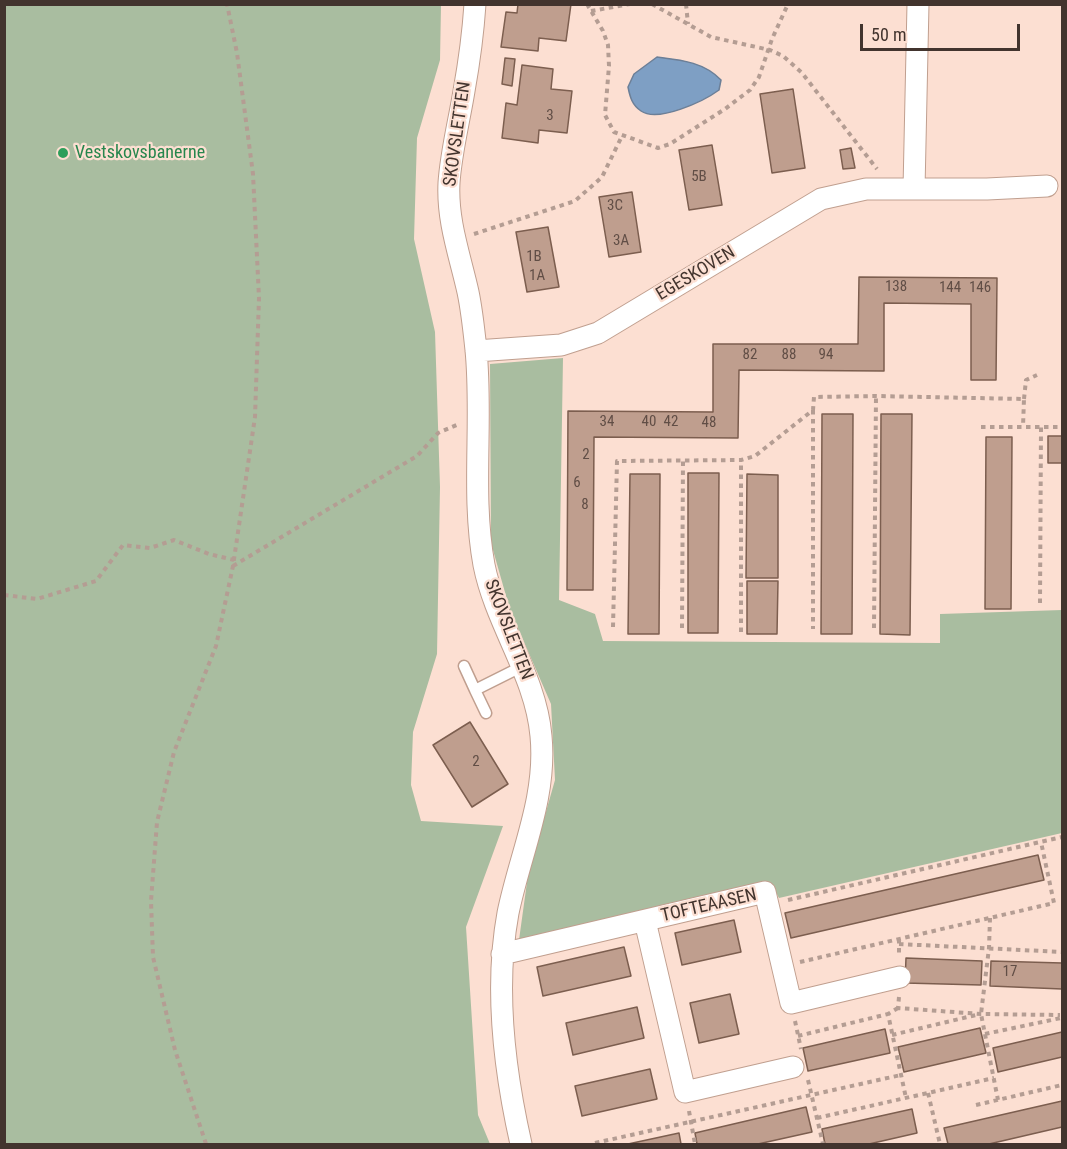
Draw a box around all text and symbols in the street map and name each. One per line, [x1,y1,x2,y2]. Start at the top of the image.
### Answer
scale bar [863,12,1024,50]
text: 50 m [871,24,906,45]
street label: SKOVSLETTEN [440,80,476,188]
house number: 3 [546,107,554,125]
place label: Vestskovsbanerne [75,142,205,164]
marker: Vestskovsbanerne [56,146,70,160]
house number: 5B [691,168,707,186]
house number: 3C [607,197,623,215]
house number: 3A [613,232,629,250]
street label: EGESKOVEN [653,242,739,306]
house number: 1B [526,248,542,266]
house number: 1A [529,267,545,285]
house number: 138 [885,278,907,296]
house number: 144 [939,279,961,297]
house number: 146 [969,279,991,297]
house number: 82 [743,346,757,364]
house number: 88 [782,346,796,364]
house number: 94 [819,346,833,364]
house number: 34 [600,413,614,431]
house number: 40 [642,413,656,431]
house number: 42 [664,413,678,431]
house number: 48 [702,414,716,432]
house number: 2 [582,446,590,464]
house number: 6 [573,474,581,492]
house number: 8 [581,496,589,514]
street label: SKOVSLETTEN [479,577,537,683]
house number: 2 [472,753,480,771]
street label: TOFTEAASEN [659,885,759,927]
house number: 17 [1003,963,1017,981]

